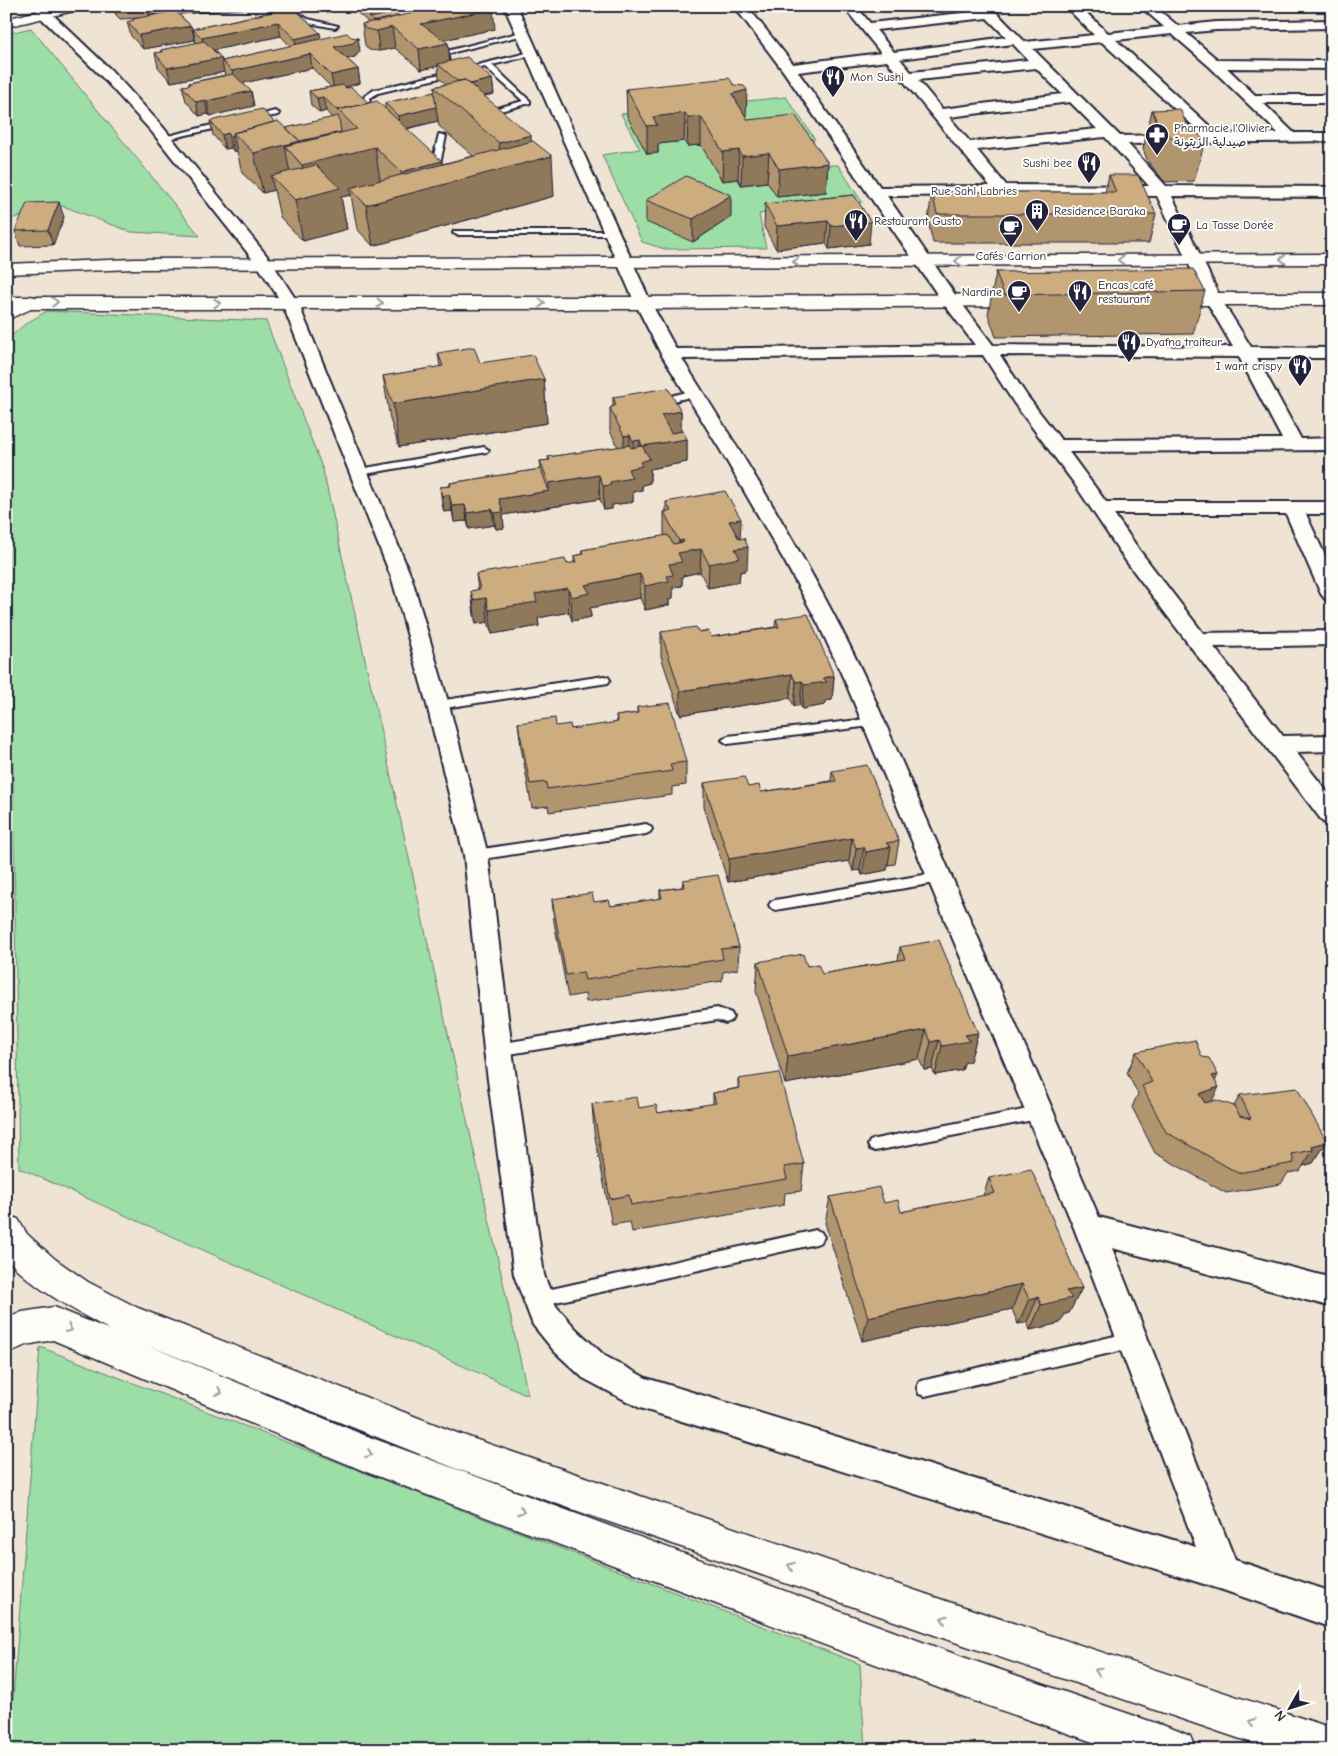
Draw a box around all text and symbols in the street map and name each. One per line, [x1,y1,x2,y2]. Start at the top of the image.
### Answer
restaurant icon: Mon Sushi [820,64,846,98]
place label: Mon Sushi [850,70,904,84]
place label: Pharmacie l'Olivier صيدلية الزيتونة [1174,121,1270,150]
pharmacy icon: Pharmacie l'Olivier صيدلية الزيتونة [1144,122,1170,156]
restaurant icon: Sushi bee [1076,150,1102,184]
place label: Sushi bee [1023,156,1072,170]
street label: Rue Sahl Labries [931,184,1017,198]
building icon: Residence Baraka [1024,198,1050,232]
place label: Residence Baraka [1054,204,1146,218]
restaurant icon: Restaurant Gusto [843,208,869,242]
cafe icon: La Tasse Dorée [1166,212,1192,246]
place label: Restaurant Gusto [874,214,961,228]
cafe icon: Cafés Carrion [998,214,1024,248]
place label: La Tasse Dorée [1196,218,1274,232]
place label: Cafés Carrion [976,249,1046,263]
one-way arrow [1279,254,1286,264]
one-way arrow [1116,255,1124,265]
one-way arrow [954,256,962,267]
one-way arrow [791,257,799,267]
place label: Encas café restaurant [1098,278,1154,306]
cafe icon: Nardine [1006,279,1032,313]
restaurant icon: Encas café restaurant [1067,279,1093,313]
place label: Nardine [962,285,1002,299]
one-way arrow [52,297,59,307]
one-way arrow [214,297,222,308]
one-way arrow [376,298,384,308]
one-way arrow [539,298,547,308]
restaurant icon: Dyafna traiteur [1116,329,1142,363]
place label: Dyafna traiteur [1146,335,1222,349]
restaurant icon: I want crispy [1287,353,1313,387]
place label: I want crispy [1216,359,1283,373]
one-way arrow [64,1323,73,1334]
one-way arrow [214,1387,222,1397]
one-way arrow [364,1448,373,1459]
one-way arrow [516,1505,525,1515]
one-way arrow [787,1562,795,1572]
one-way arrow [940,1615,949,1625]
one-way arrow [1094,1667,1103,1677]
north arrow [1266,1684,1316,1734]
text: N [1271,1707,1290,1725]
one-way arrow [1249,1718,1257,1728]

